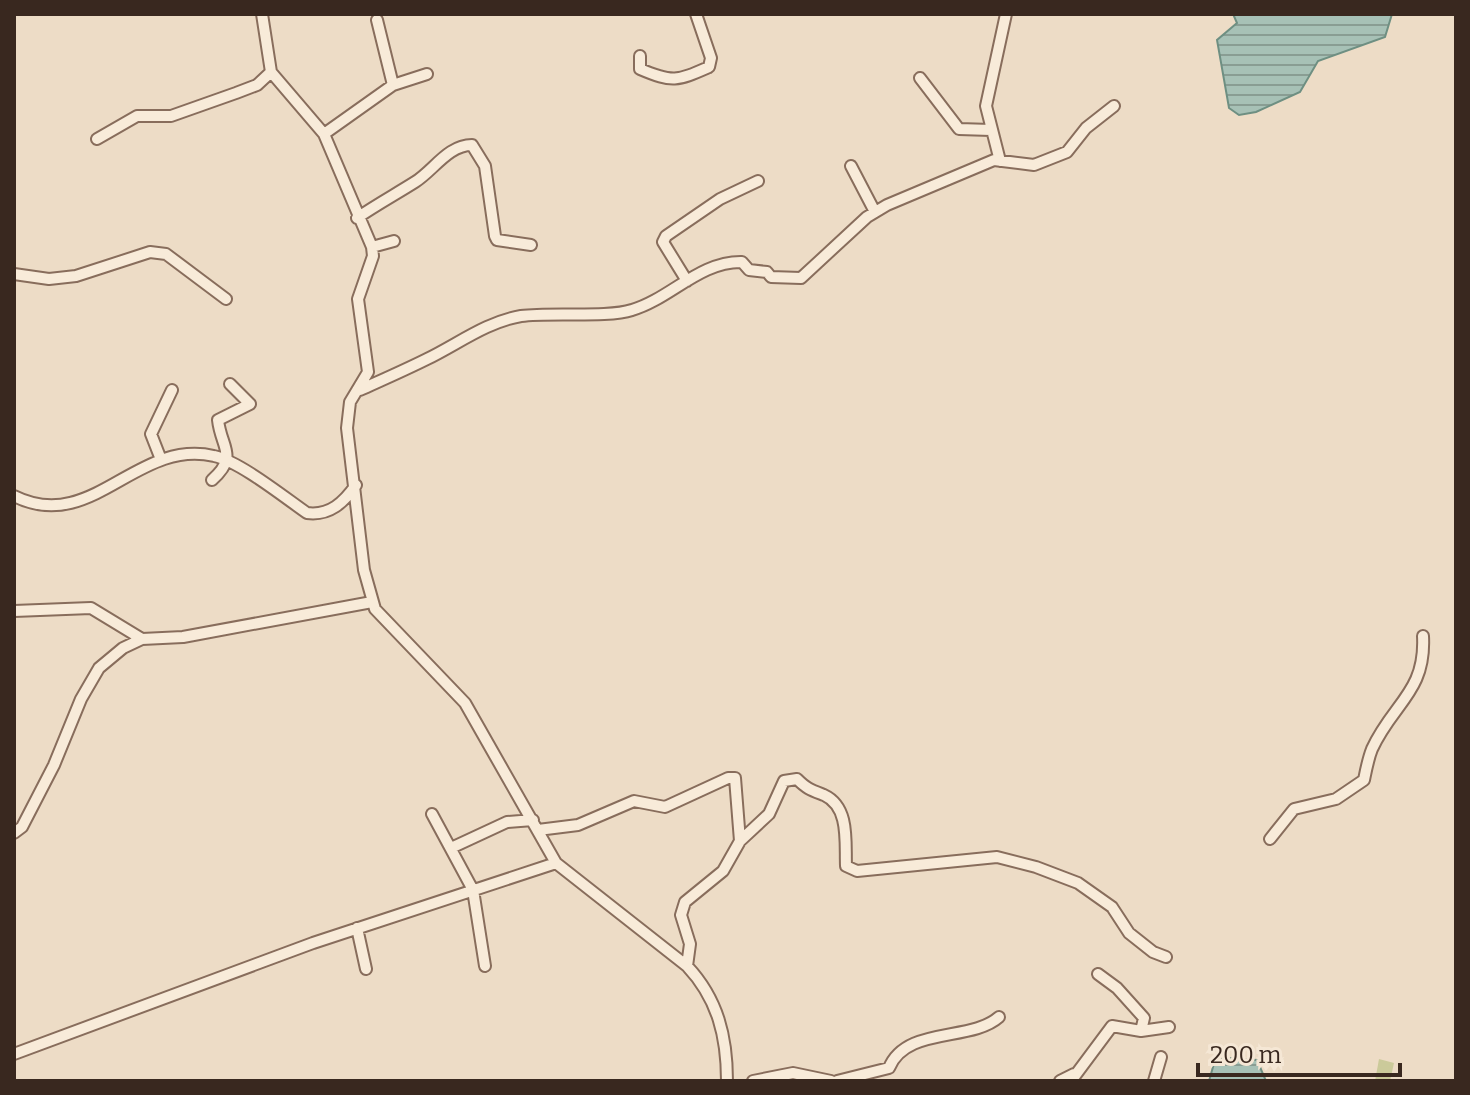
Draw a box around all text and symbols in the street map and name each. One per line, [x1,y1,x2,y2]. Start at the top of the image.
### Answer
scale bar [1198,1027,1400,1077]
text: 200 m [1210,1041,1282,1069]

